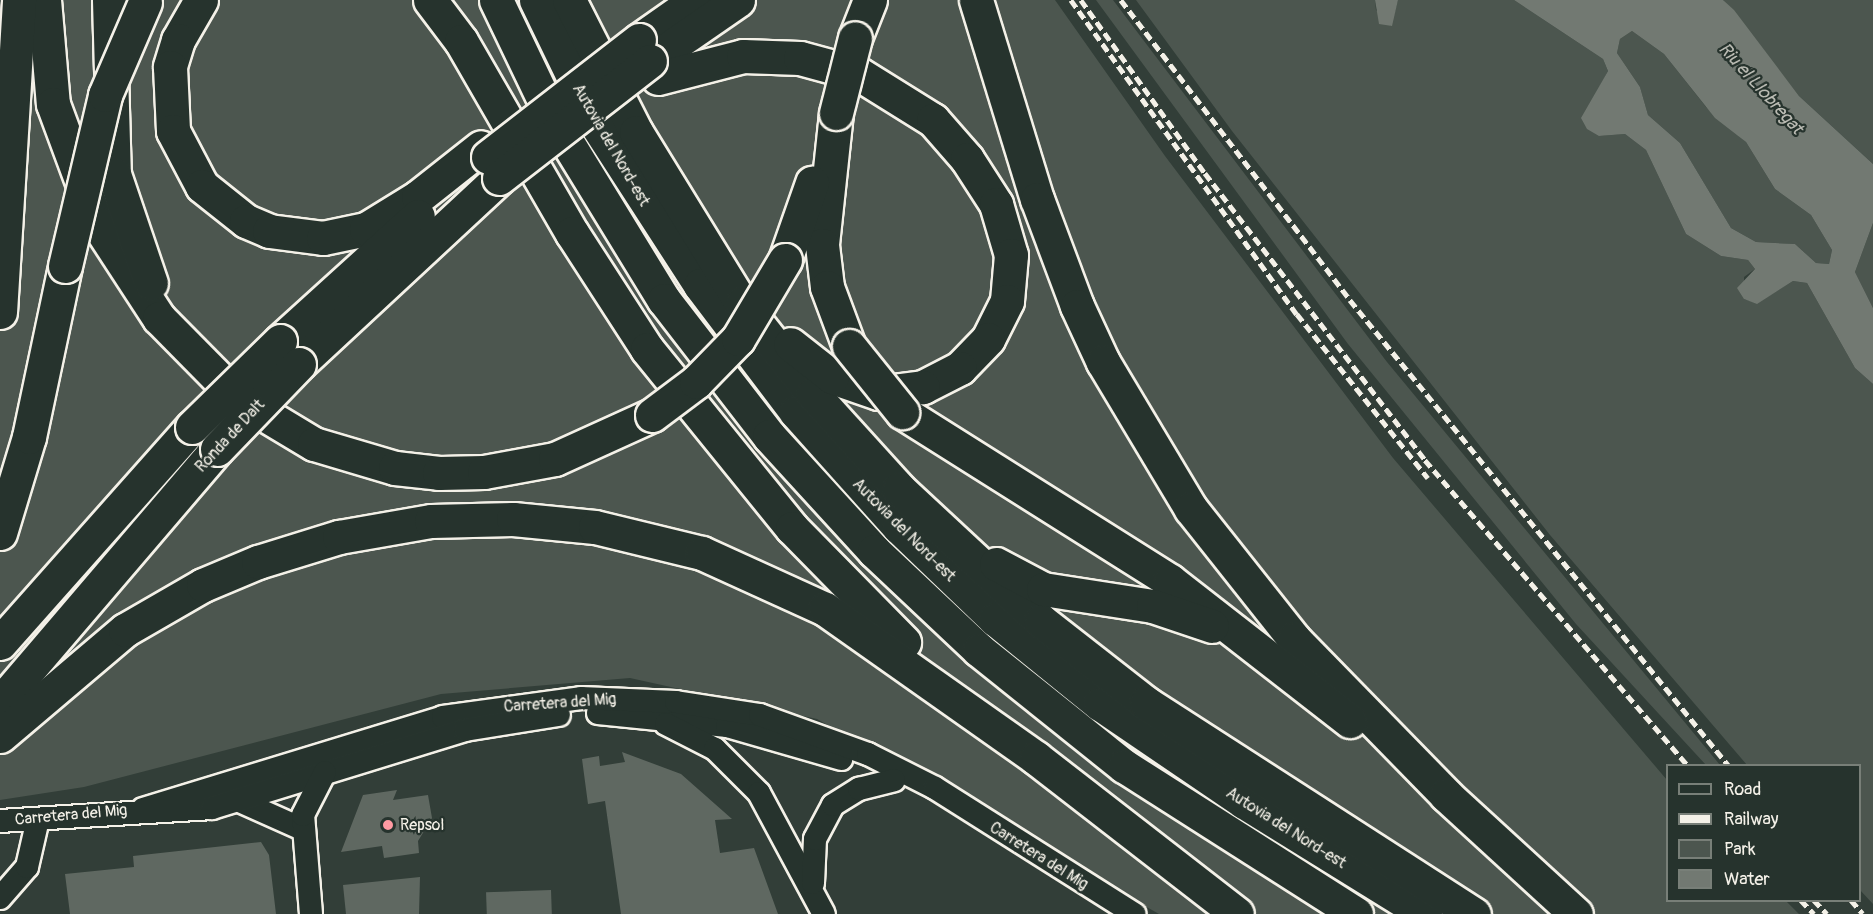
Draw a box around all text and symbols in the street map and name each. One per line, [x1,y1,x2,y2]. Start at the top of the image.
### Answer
water label: Riu el Llobregat [1713,39,1807,139]
street label: Autovia del Nord-est [568,80,654,210]
street label: Ronda de Dalt [191,396,269,476]
street label: Autovia del Nord-est [848,474,960,586]
street label: Carretera del Mig [503,689,617,717]
legend [1666,764,1861,902]
text: Road [1724,778,1761,801]
street label: Autovia del Nord-est [1222,783,1350,873]
street label: Carretera del Mig [14,801,128,829]
text: Railway [1724,808,1779,831]
place label: Repsol [400,815,444,835]
marker: Repsol [381,818,395,832]
street label: Carretera del Mig [986,818,1092,894]
text: Park [1724,838,1756,861]
text: Water [1724,868,1770,891]

